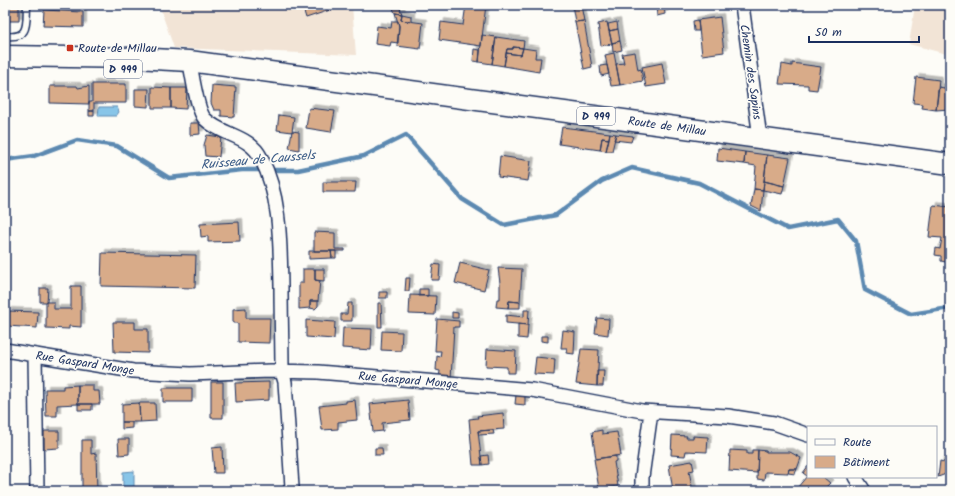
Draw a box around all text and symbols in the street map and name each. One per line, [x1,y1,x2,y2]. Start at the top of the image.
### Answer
scale bar [809,18,919,44]
street label: Chemin des Sapins [734,23,767,121]
text: 50 m [815,23,842,42]
place label: Route de Millau [78,39,157,58]
marker: Route de Millau [65,43,75,53]
road number: D 999 [104,60,142,78]
road number: D 999 [577,107,615,125]
street label: Route de Millau [627,112,708,141]
water label: Ruisseau de Caussels [200,145,318,176]
street label: Rue Gaspard Monge [34,346,136,381]
street label: Rue Gaspard Monge [358,367,459,394]
legend [807,426,937,478]
text: Route [843,433,872,452]
text: Bâtiment [843,453,890,472]

